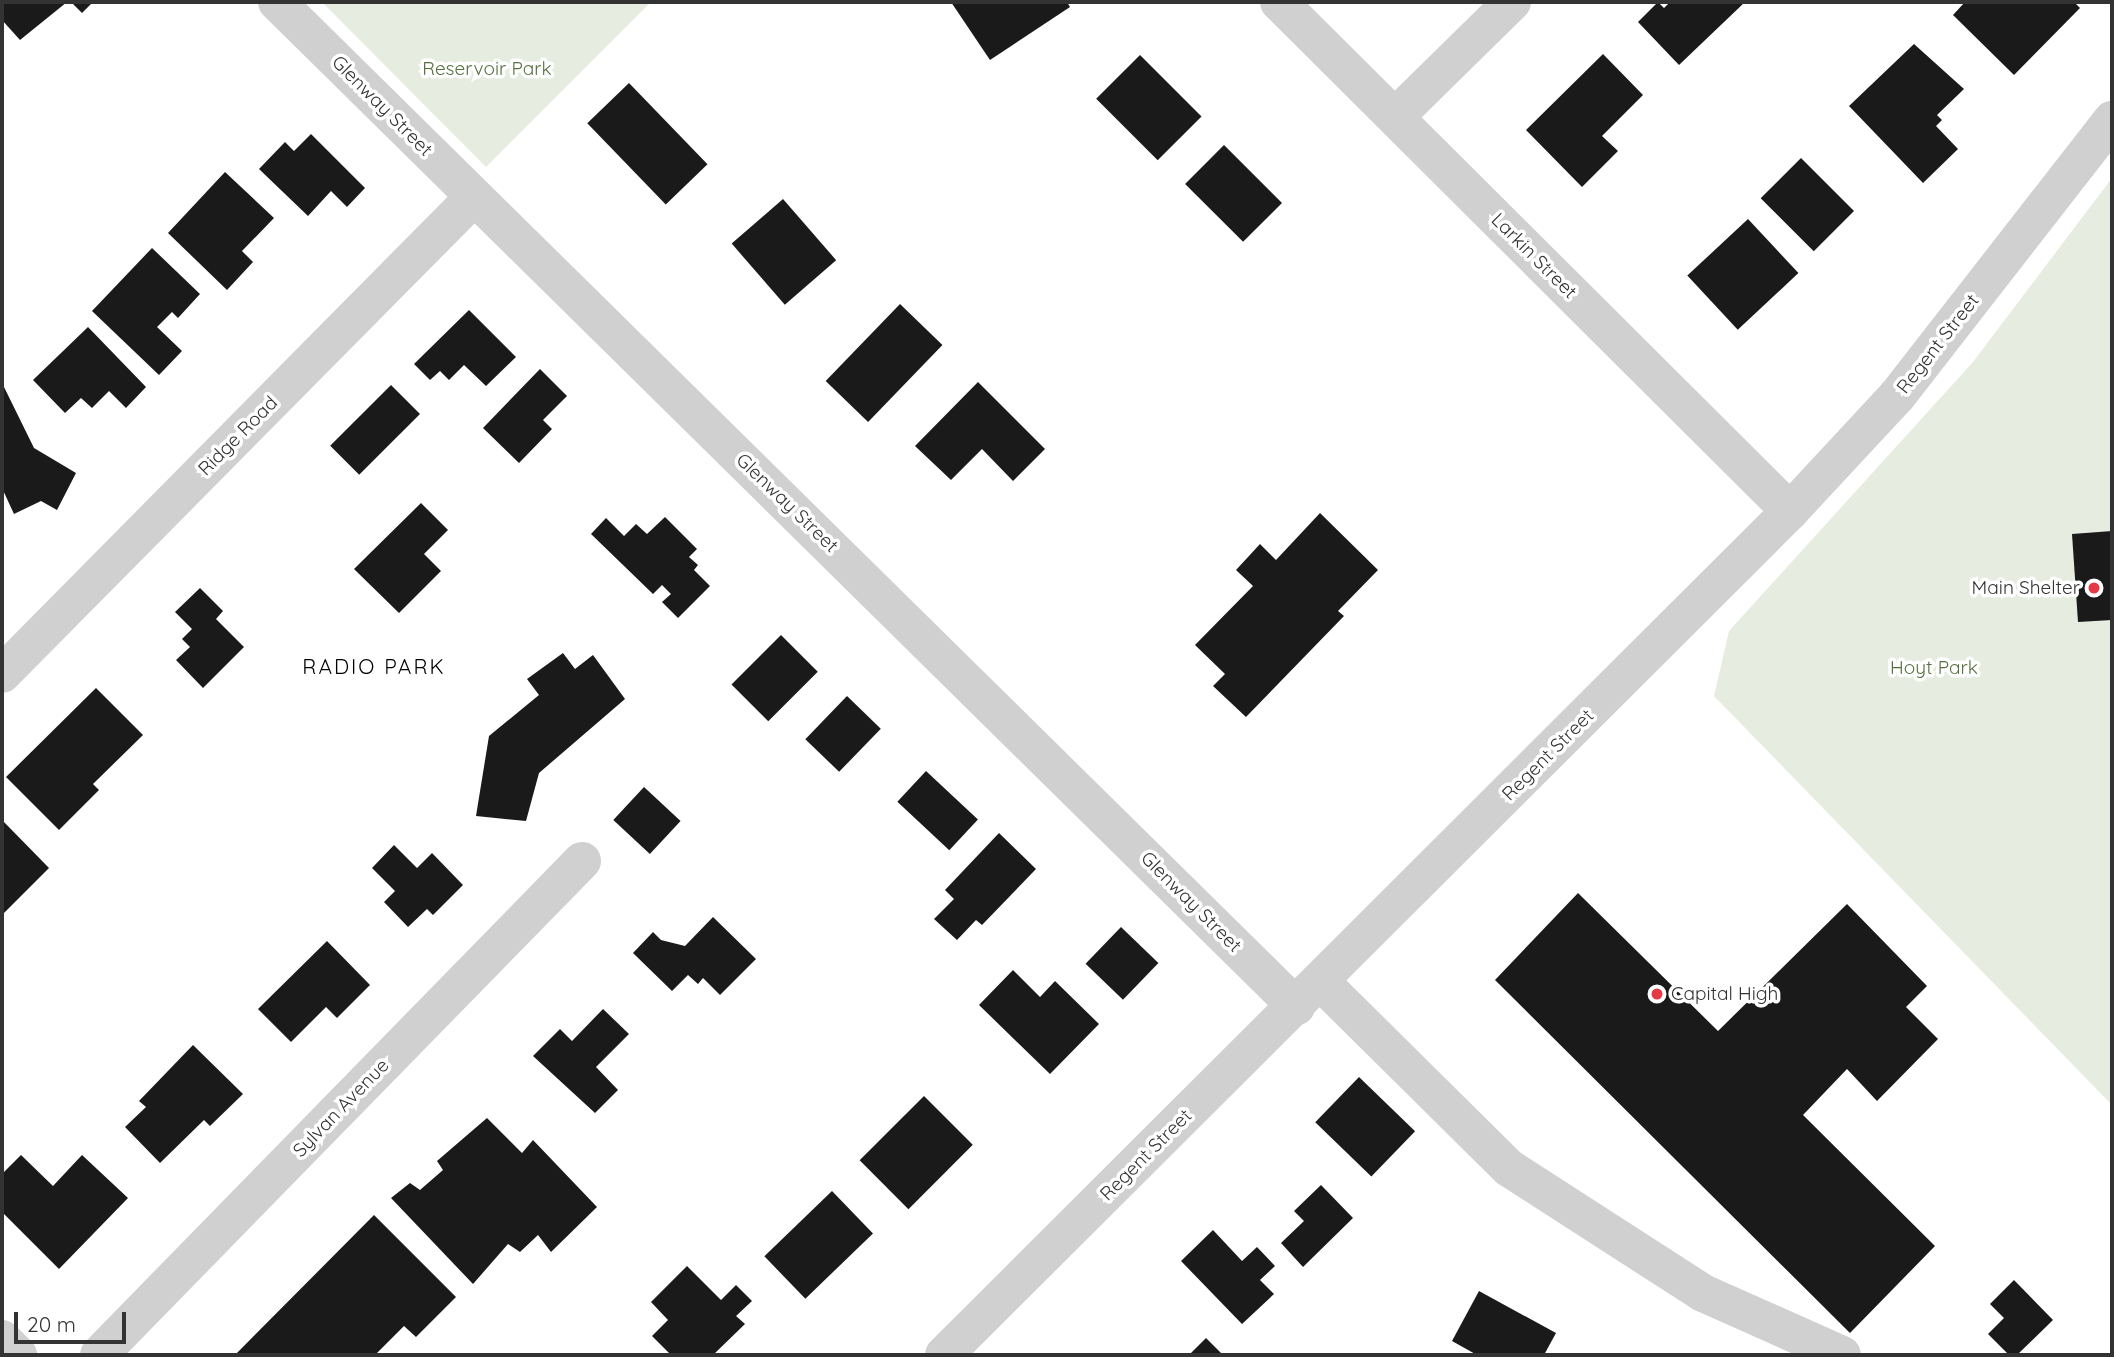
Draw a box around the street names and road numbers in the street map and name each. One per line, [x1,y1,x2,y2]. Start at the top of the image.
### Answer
street label: Glenway Street [327,51,437,161]
street label: Larkin Street [1487,209,1581,303]
street label: Regent Street [1892,290,1984,398]
street label: Ridge Road [194,392,282,480]
street label: Glenway Street [731,449,843,557]
street label: Regent Street [1498,705,1598,805]
street label: Glenway Street [1136,847,1246,957]
street label: Sylvan Avenue [288,1054,394,1162]
street label: Regent Street [1096,1105,1196,1205]

